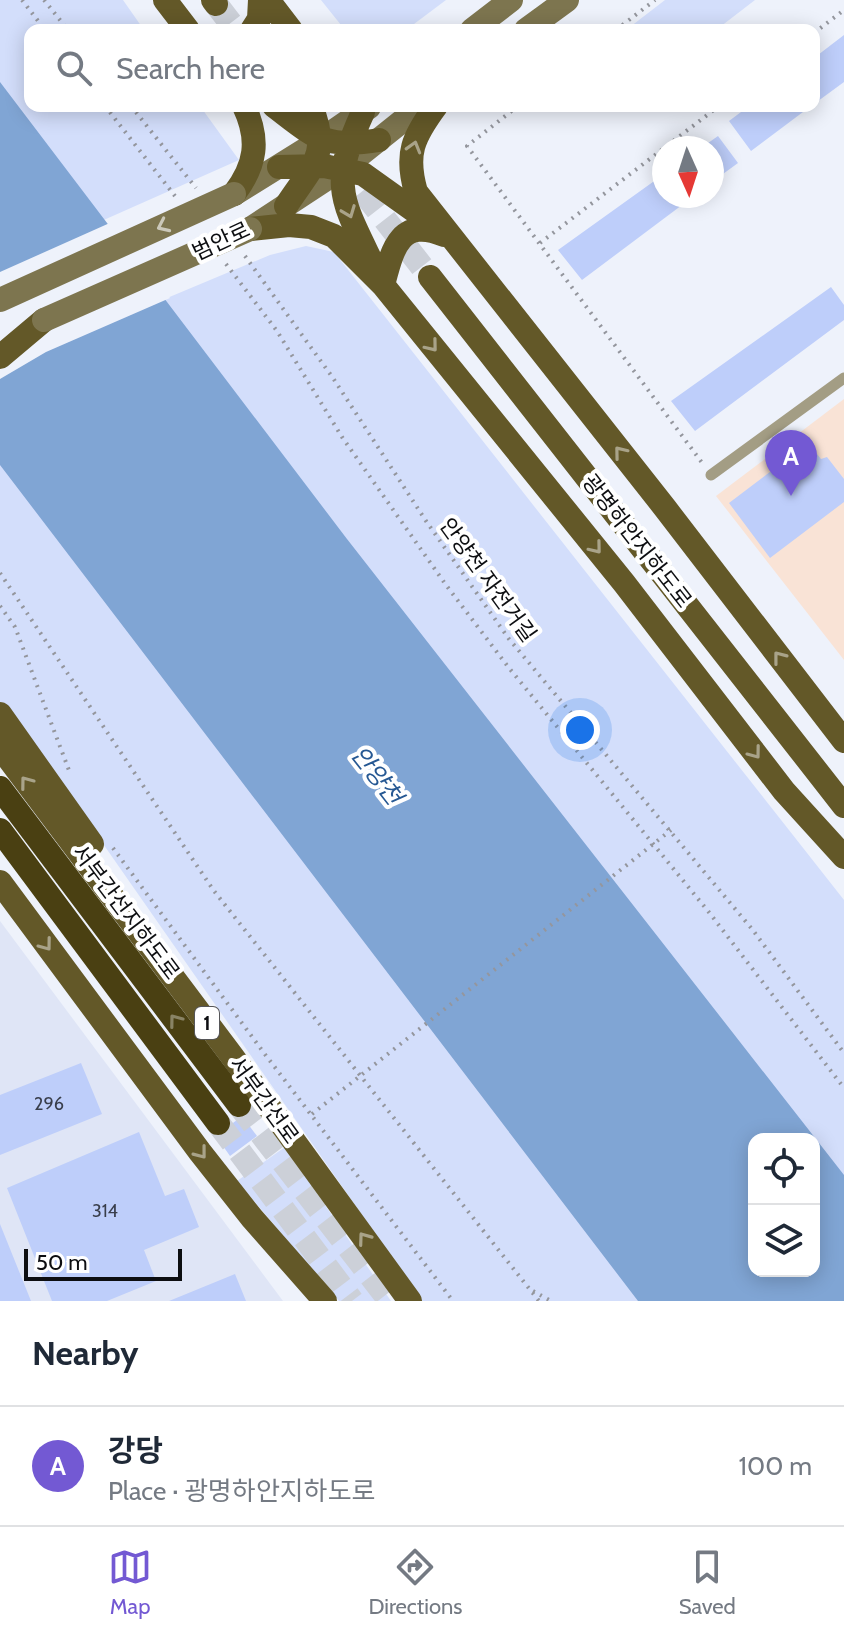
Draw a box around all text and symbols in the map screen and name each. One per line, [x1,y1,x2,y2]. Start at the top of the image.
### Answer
search box [24,24,820,112]
icon: search [52,46,96,90]
text: Search here [116,50,265,87]
north arrow [652,136,724,208]
one-way arrow [404,141,421,154]
one-way arrow [339,204,356,218]
one-way arrow [156,216,171,232]
street label: 범안로 [188,216,254,266]
one-way arrow [422,337,437,351]
pin: A [765,430,817,496]
one-way arrow [615,447,630,461]
street label: 광명하안지하도로 [577,469,697,613]
street label: 안양천 자전거길 [434,513,542,647]
one-way arrow [586,539,601,553]
one-way arrow [775,651,789,666]
your location [560,710,600,750]
water label: 안양천 [345,740,411,812]
one-way arrow [745,745,759,759]
one-way arrow [21,776,35,791]
street label: 서부간선지하도로 [66,839,186,985]
one-way arrow [37,936,51,950]
road number: 1 [195,1007,219,1039]
one-way arrow [171,1014,185,1029]
street label: 서부간선로 [223,1051,305,1149]
house number: 296 [34,1093,64,1115]
map controls [748,1133,820,1277]
button: locate [748,1133,820,1205]
one-way arrow [192,1145,206,1159]
house number: 314 [92,1200,118,1222]
button: layers [748,1205,820,1277]
one-way arrow [359,1232,374,1247]
scale bar [24,1245,182,1281]
text: 50 m [36,1249,88,1276]
text: Nearby [32,1332,139,1374]
text: 강당 [108,1432,163,1469]
text: A [50,1450,66,1482]
text: 100 m [739,1450,812,1482]
text: Place · 광명하안지하도로 [108,1475,376,1507]
tab: Map [108,1545,152,1620]
tab: Directions [368,1545,462,1620]
tab: Saved [679,1545,736,1620]

